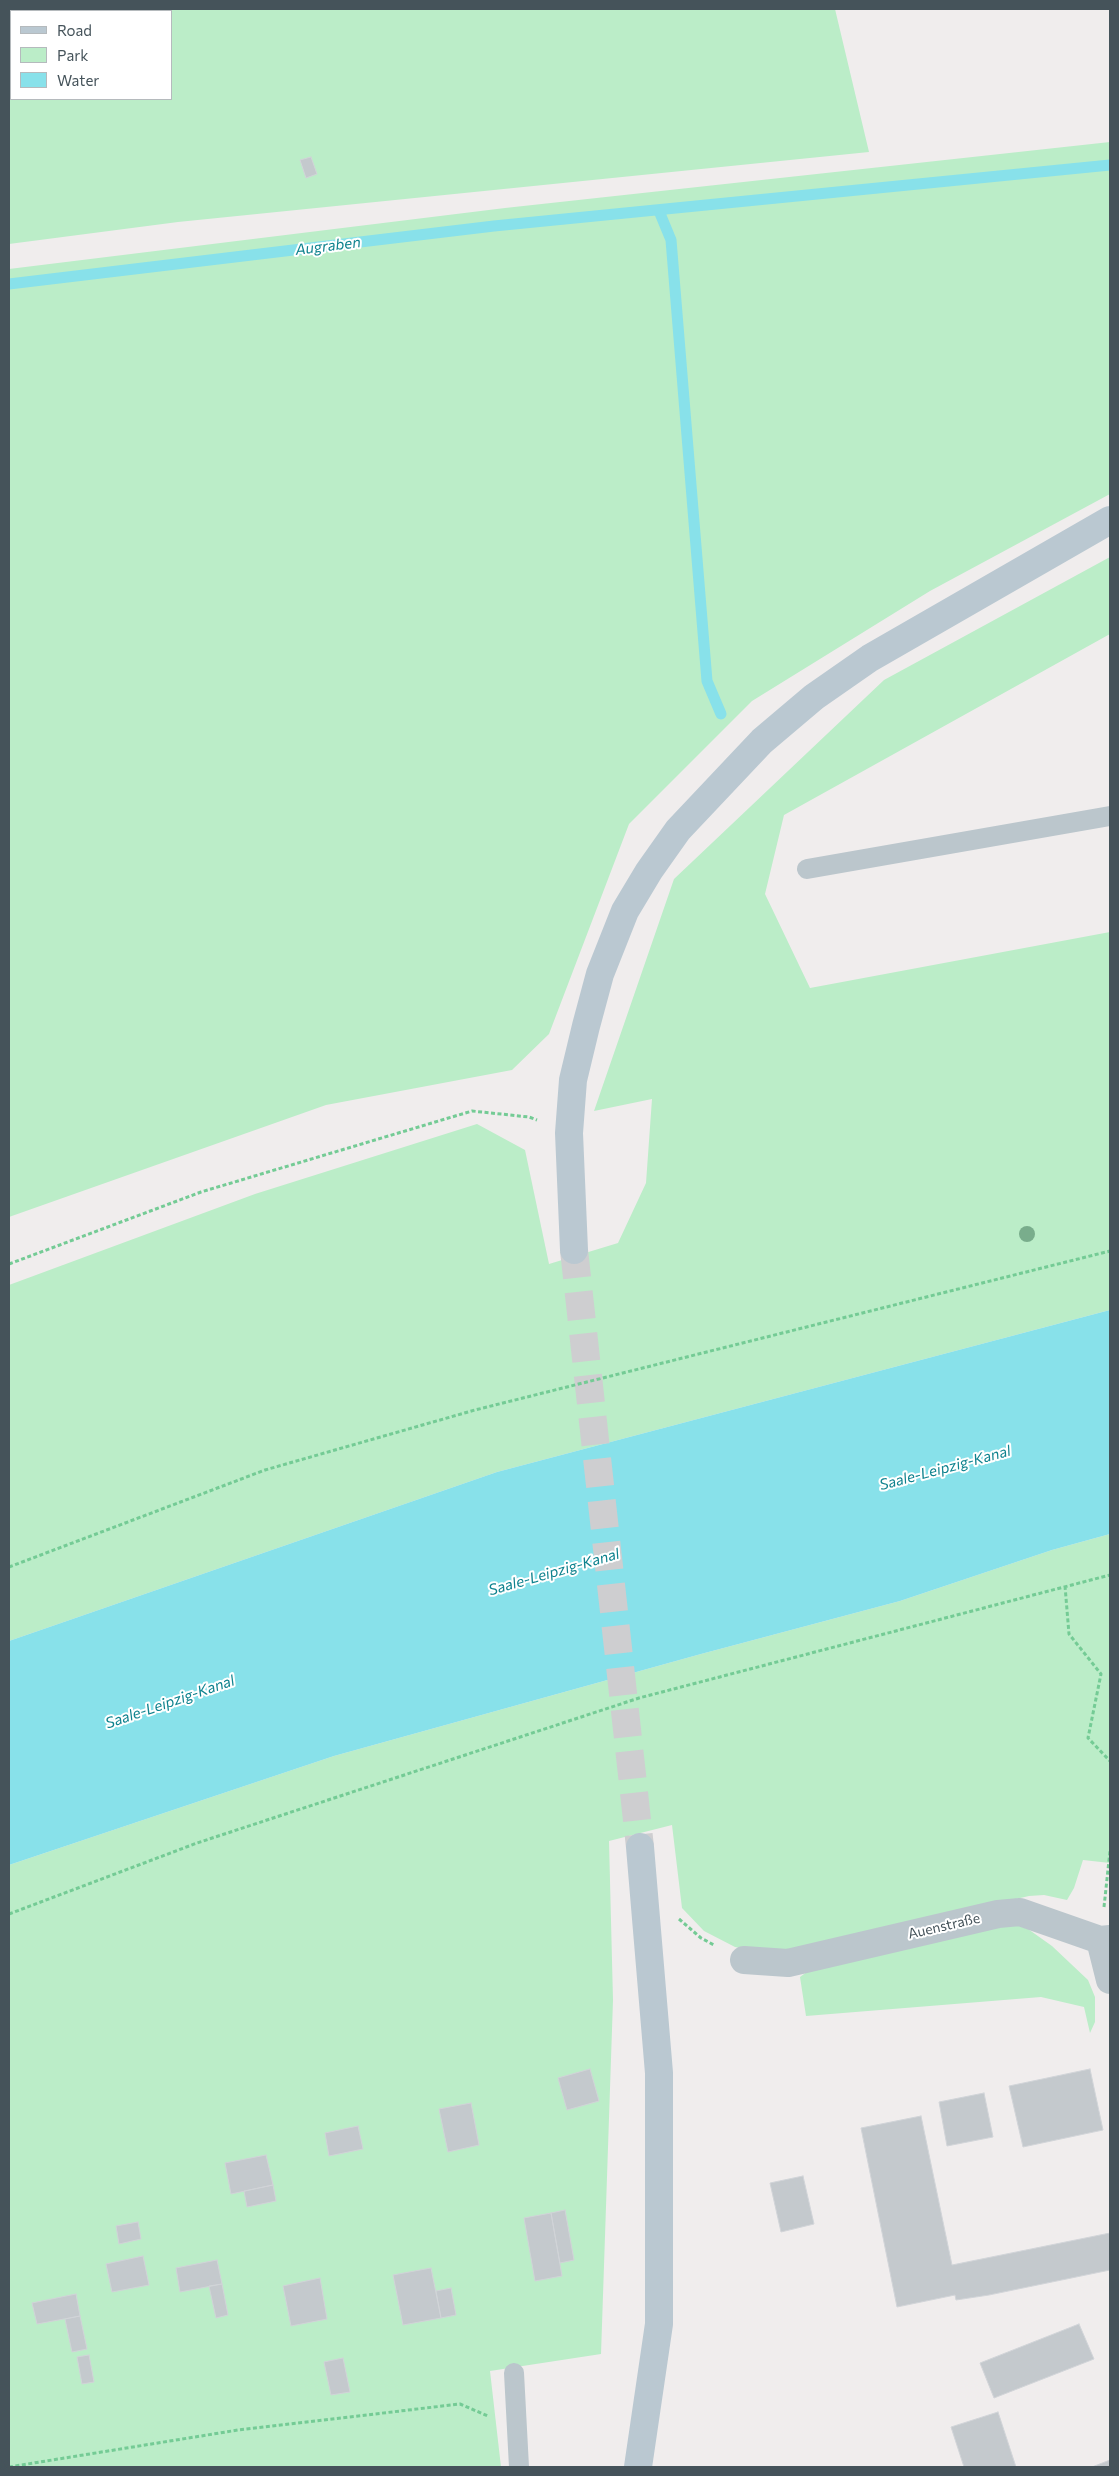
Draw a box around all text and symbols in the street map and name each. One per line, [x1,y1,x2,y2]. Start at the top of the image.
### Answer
legend [10,10,172,100]
text: Road [57,21,92,39]
text: Park [57,46,88,64]
text: Water [57,71,99,89]
water label: Augraben [294,233,362,259]
water label: Saale-Leipzig-Kanal [877,1442,1013,1494]
water label: Saale-Leipzig-Kanal [486,1545,622,1599]
water label: Saale-Leipzig-Kanal [103,1671,237,1733]
street label: Auenstraße [906,1910,982,1942]

